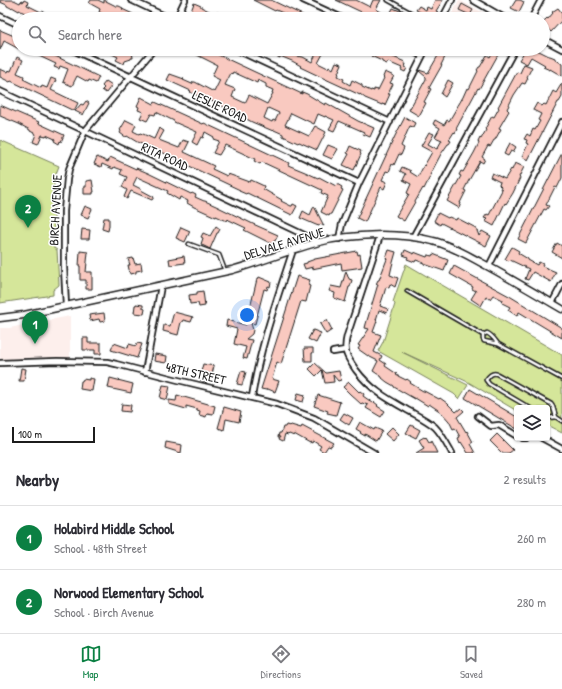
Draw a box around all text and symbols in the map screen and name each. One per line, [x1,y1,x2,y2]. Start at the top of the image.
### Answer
search box [12,12,550,56]
icon: search [26,23,48,45]
text: Search here [58,24,122,45]
street label: LESLIE ROAD [190,85,251,127]
street label: RITA ROAD [139,137,192,175]
street label: BIRCH AVENUE [44,174,66,246]
pin: 2 [15,195,41,228]
street label: DELVALE AVENUE [242,222,327,264]
your location [237,305,257,325]
pin: 1 [22,311,48,344]
street label: 48TH STREET [164,357,229,389]
map controls [514,405,550,441]
button: layers [514,405,550,441]
scale bar [12,425,95,444]
text: 100 m [18,427,42,441]
text: Nearby [16,468,59,491]
text: 2 results [504,470,546,488]
text: Holabird Middle School [54,518,174,539]
text: 1 [27,529,31,547]
text: 260 m [517,529,546,547]
text: School · 48th Street [54,539,147,557]
text: Norwood Elementary School [54,582,203,603]
text: 2 [26,593,32,611]
text: 280 m [517,593,546,611]
text: School · Birch Avenue [54,603,154,621]
tab: Map [80,643,102,681]
tab: Directions [261,643,301,681]
tab: Saved [460,643,482,681]

